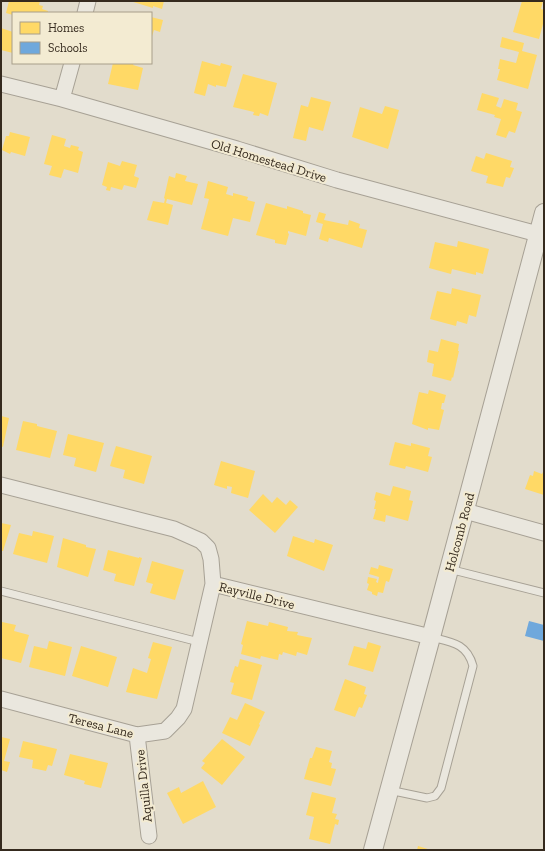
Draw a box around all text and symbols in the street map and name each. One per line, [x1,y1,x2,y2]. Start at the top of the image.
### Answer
legend [12,12,152,64]
text: Homes [48,21,84,35]
text: Schools [48,41,87,55]
street label: Old Homestead Drive [209,136,328,185]
street label: Holcomb Road [442,491,477,573]
street label: Rayville Drive [217,579,296,612]
street label: Teresa Lane [67,710,135,741]
street label: Aquilla Drive [132,749,155,823]

